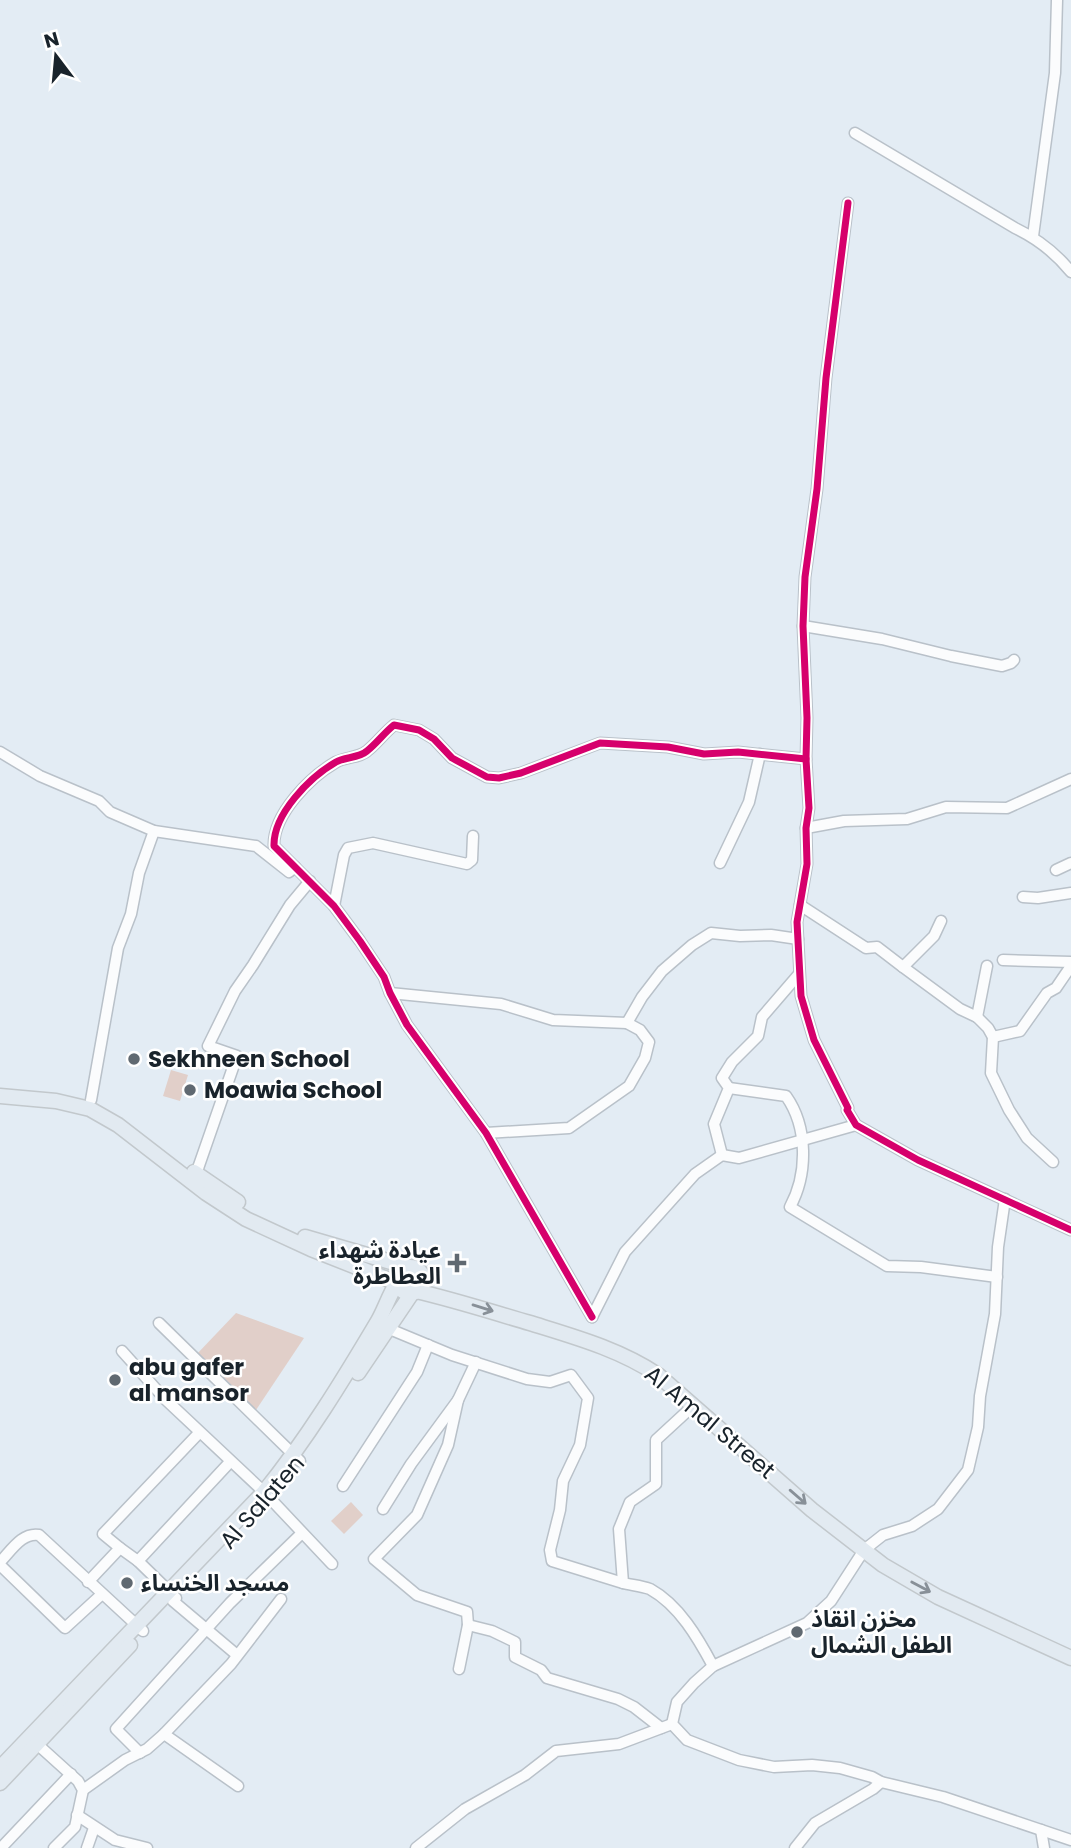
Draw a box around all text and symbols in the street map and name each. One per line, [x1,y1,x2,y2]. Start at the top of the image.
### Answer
north arrow [21,21,91,91]
text: N [41,25,62,55]
place label: Sekhneen School [148,1043,350,1075]
marker: Sekhneen School [126,1051,142,1067]
place label: Moawia School [204,1074,382,1106]
marker: Moawia School [182,1082,198,1098]
place label: عيادة شهداء العطاطرة [319,1234,441,1292]
marker: عيادة شهداء العطاطرة [447,1253,467,1273]
one-way arrow [471,1303,493,1316]
place label: abu gafer al mansor [129,1351,249,1409]
street label: Al Amal Street [638,1358,782,1486]
marker: abu gafer al mansor [107,1372,123,1388]
street label: Al Salaten [212,1448,312,1556]
one-way arrow [789,1489,807,1505]
place label: مسجد الخنساء [141,1567,289,1599]
marker: مسجد الخنساء [119,1575,135,1591]
one-way arrow [910,1581,931,1595]
place label: مخزن انقاذ الطفل الشمال [811,1603,952,1661]
marker: مخزن انقاذ الطفل الشمال [789,1624,805,1640]

